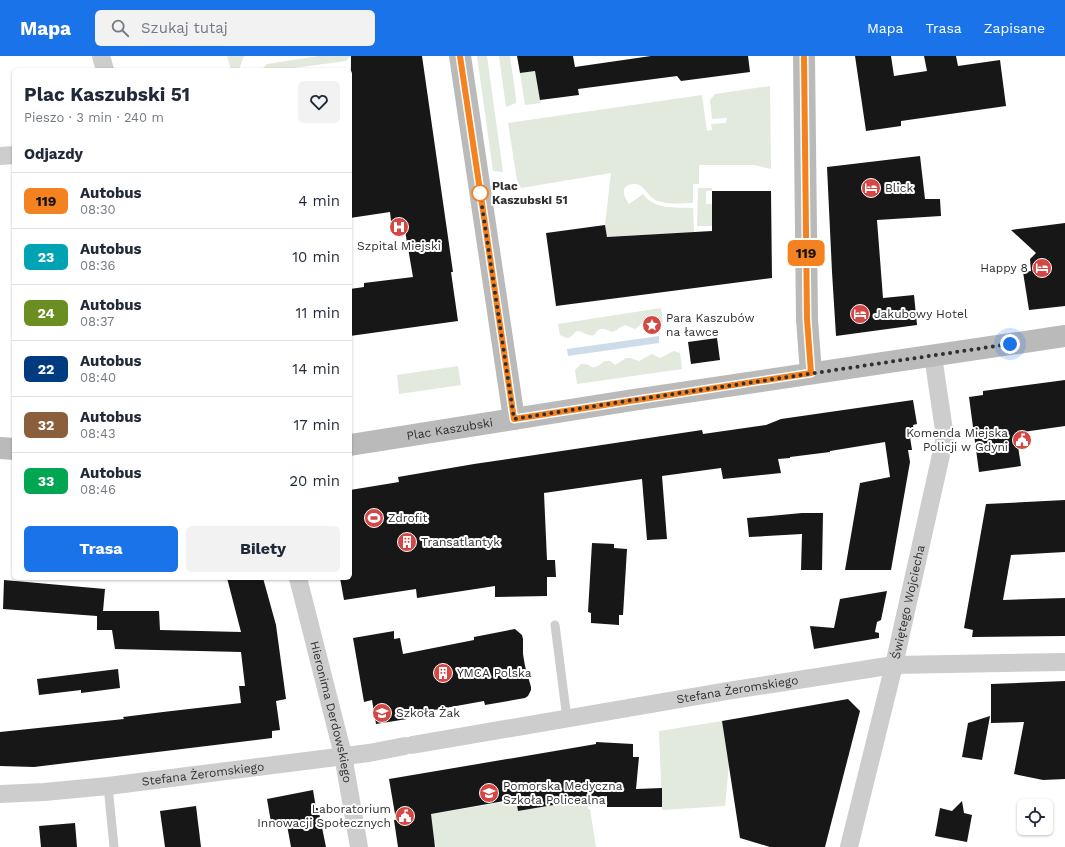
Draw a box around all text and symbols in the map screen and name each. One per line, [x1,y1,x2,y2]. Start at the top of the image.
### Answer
search box [95,10,375,46]
text: Mapa [20,17,71,40]
icon: search [109,17,131,39]
text: Szukaj tutaj [141,19,228,37]
text: Mapa [867,20,903,36]
text: Trasa [925,20,962,36]
text: Zapisane [984,20,1045,36]
button: heart [298,81,340,123]
text: Plac Kaszubski 51 [24,83,190,106]
text: Pieszo · 3 min · 240 m [24,110,164,125]
text: Odjazdy [24,145,83,163]
hotel icon: Blick [860,177,882,199]
place label: Plac Kaszubski 51 [492,179,568,207]
place label: Blick [885,181,913,195]
text: Autobus [80,184,142,202]
marker: Plac Kaszubski 51 [471,184,489,202]
text: 4 min [298,192,340,210]
text: 119 [36,193,56,209]
text: 08:30 [80,202,116,217]
hospital icon: Szpital Miejski [388,216,410,238]
place label: Szpital Miejski [357,239,441,253]
text: Autobus [80,240,142,258]
line badge: 119 [783,240,829,266]
text: 119 [796,245,816,261]
text: 10 min [292,248,340,266]
text: 23 [38,249,54,265]
hotel icon: Happy 8 [1031,257,1053,279]
text: 08:36 [80,258,115,273]
place label: Happy 8 [980,261,1028,275]
text: Autobus [80,296,142,314]
hotel icon: Jakubowy Hotel [849,303,871,325]
text: 11 min [296,304,340,322]
text: 24 [37,305,55,321]
place label: Jakubowy Hotel [874,307,968,321]
place label: Para Kaszubów na ławce [666,311,755,339]
text: 08:37 [80,314,114,329]
place icon: Para Kaszubów na ławce [641,314,663,336]
your location [1000,334,1020,354]
text: Autobus [80,352,142,370]
text: 14 min [292,360,340,378]
text: 22 [38,361,54,377]
text: 08:40 [80,370,116,385]
text: Autobus [80,408,142,426]
street label: Plac Kaszubski [406,415,494,443]
text: 17 min [293,416,340,434]
text: 32 [38,417,54,433]
text: 08:43 [80,426,115,441]
place label: Komenda Miejska Policji w Gdyni [906,426,1008,454]
public building icon: Komenda Miejska Policji w Gdyni [1011,429,1033,451]
text: Autobus [80,464,142,482]
text: 20 min [289,472,340,490]
text: 33 [38,473,54,489]
text: 08:46 [80,482,116,497]
sports icon: Zdrofit [363,507,385,529]
place label: Zdrofit [388,511,428,525]
button: Trasa [24,526,178,572]
button: Bilety [186,526,340,572]
building icon: Transatlantyk [396,531,418,553]
place label: Transatlantyk [421,535,500,549]
street label: Świętego Wojciecha [889,543,928,660]
street label: Hieronima Derdowskiego [307,640,355,784]
building icon: YMCA Polska [432,662,454,684]
place label: YMCA Polska [457,666,532,680]
street label: Stefana Żeromskiego [675,673,799,707]
school or university icon: Szkoła Żak [371,702,393,724]
place label: Szkoła Żak [396,706,460,720]
street label: Stefana Żeromskiego [141,759,265,789]
place label: Pomorska Medyczna Szkoła Policealna [503,779,623,807]
school or university icon: Pomorska Medyczna Szkoła Policealna [478,782,500,804]
map controls [1017,799,1053,835]
button: locate [1017,799,1053,835]
place label: Laboratorium Innowacji Społecznych [257,802,391,830]
public building icon: Laboratorium Innowacji Społecznych [394,805,416,827]

